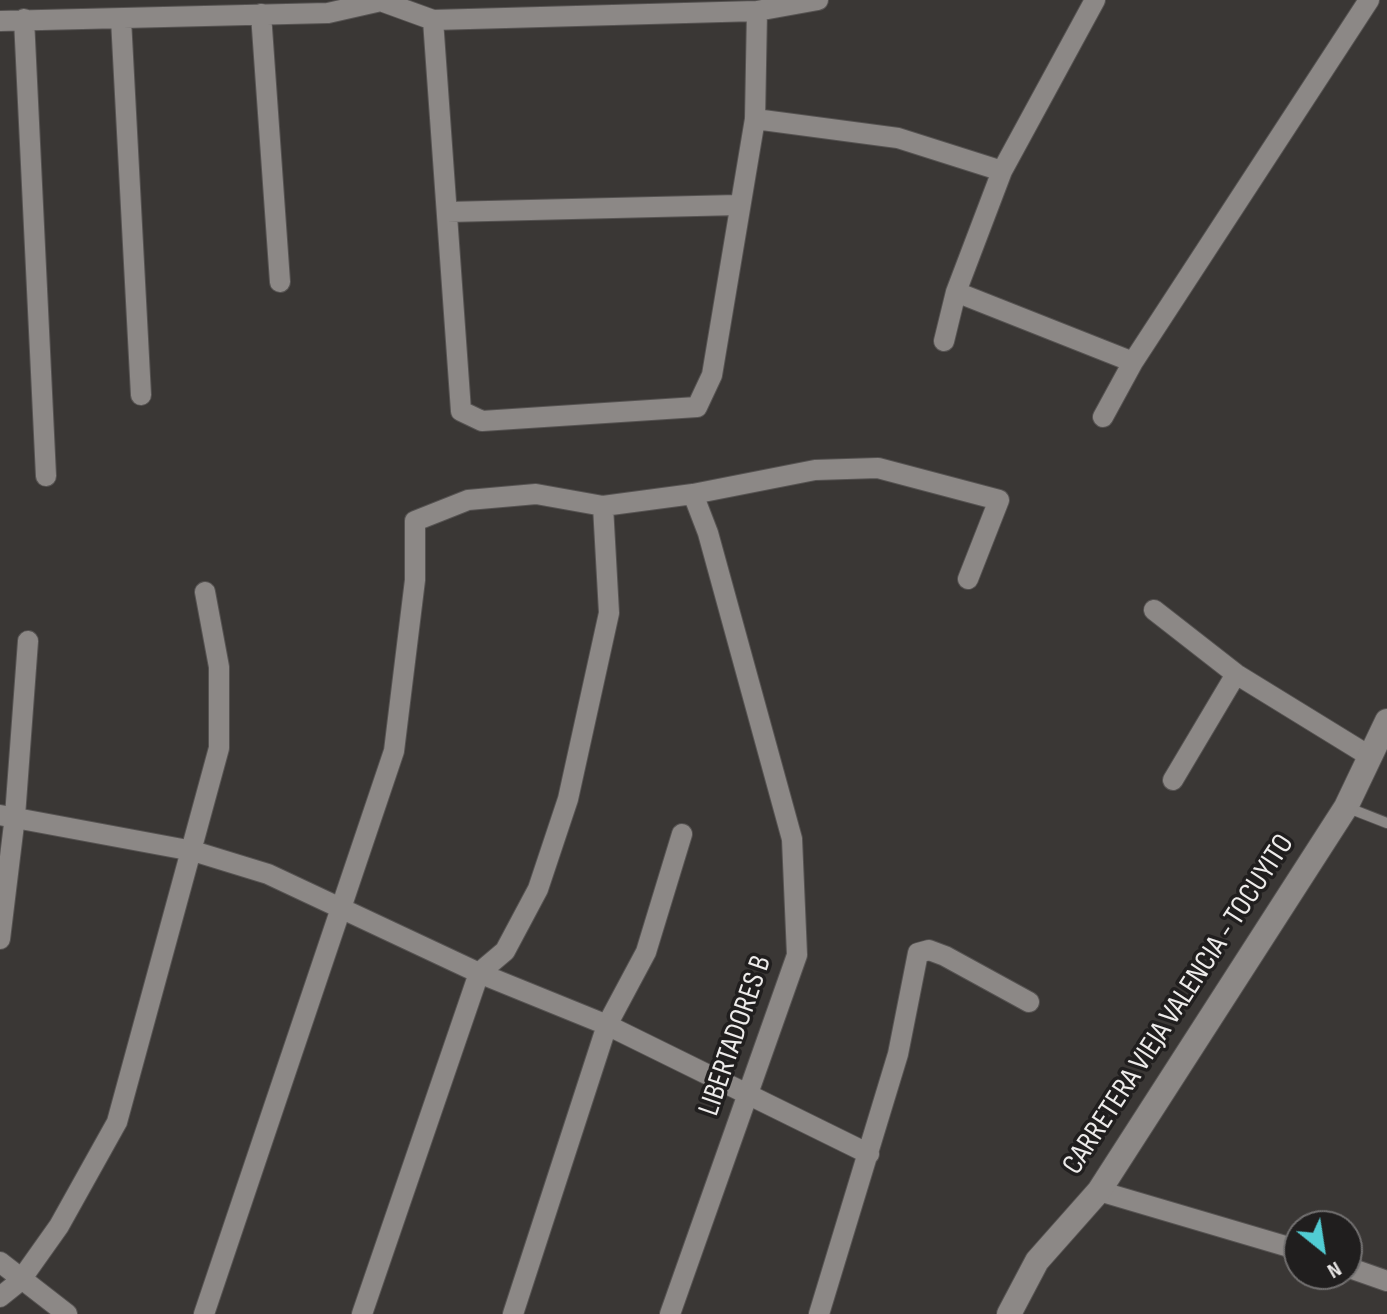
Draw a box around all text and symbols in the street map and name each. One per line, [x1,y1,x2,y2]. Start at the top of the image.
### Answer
street label: CARRETERA VIEJA VALENCIA - TOCUYITO [1056,828,1302,1182]
street label: LIBERTADORES B [692,951,780,1121]
north arrow [1283,1210,1363,1290]
text: N [1322,1255,1346,1284]

